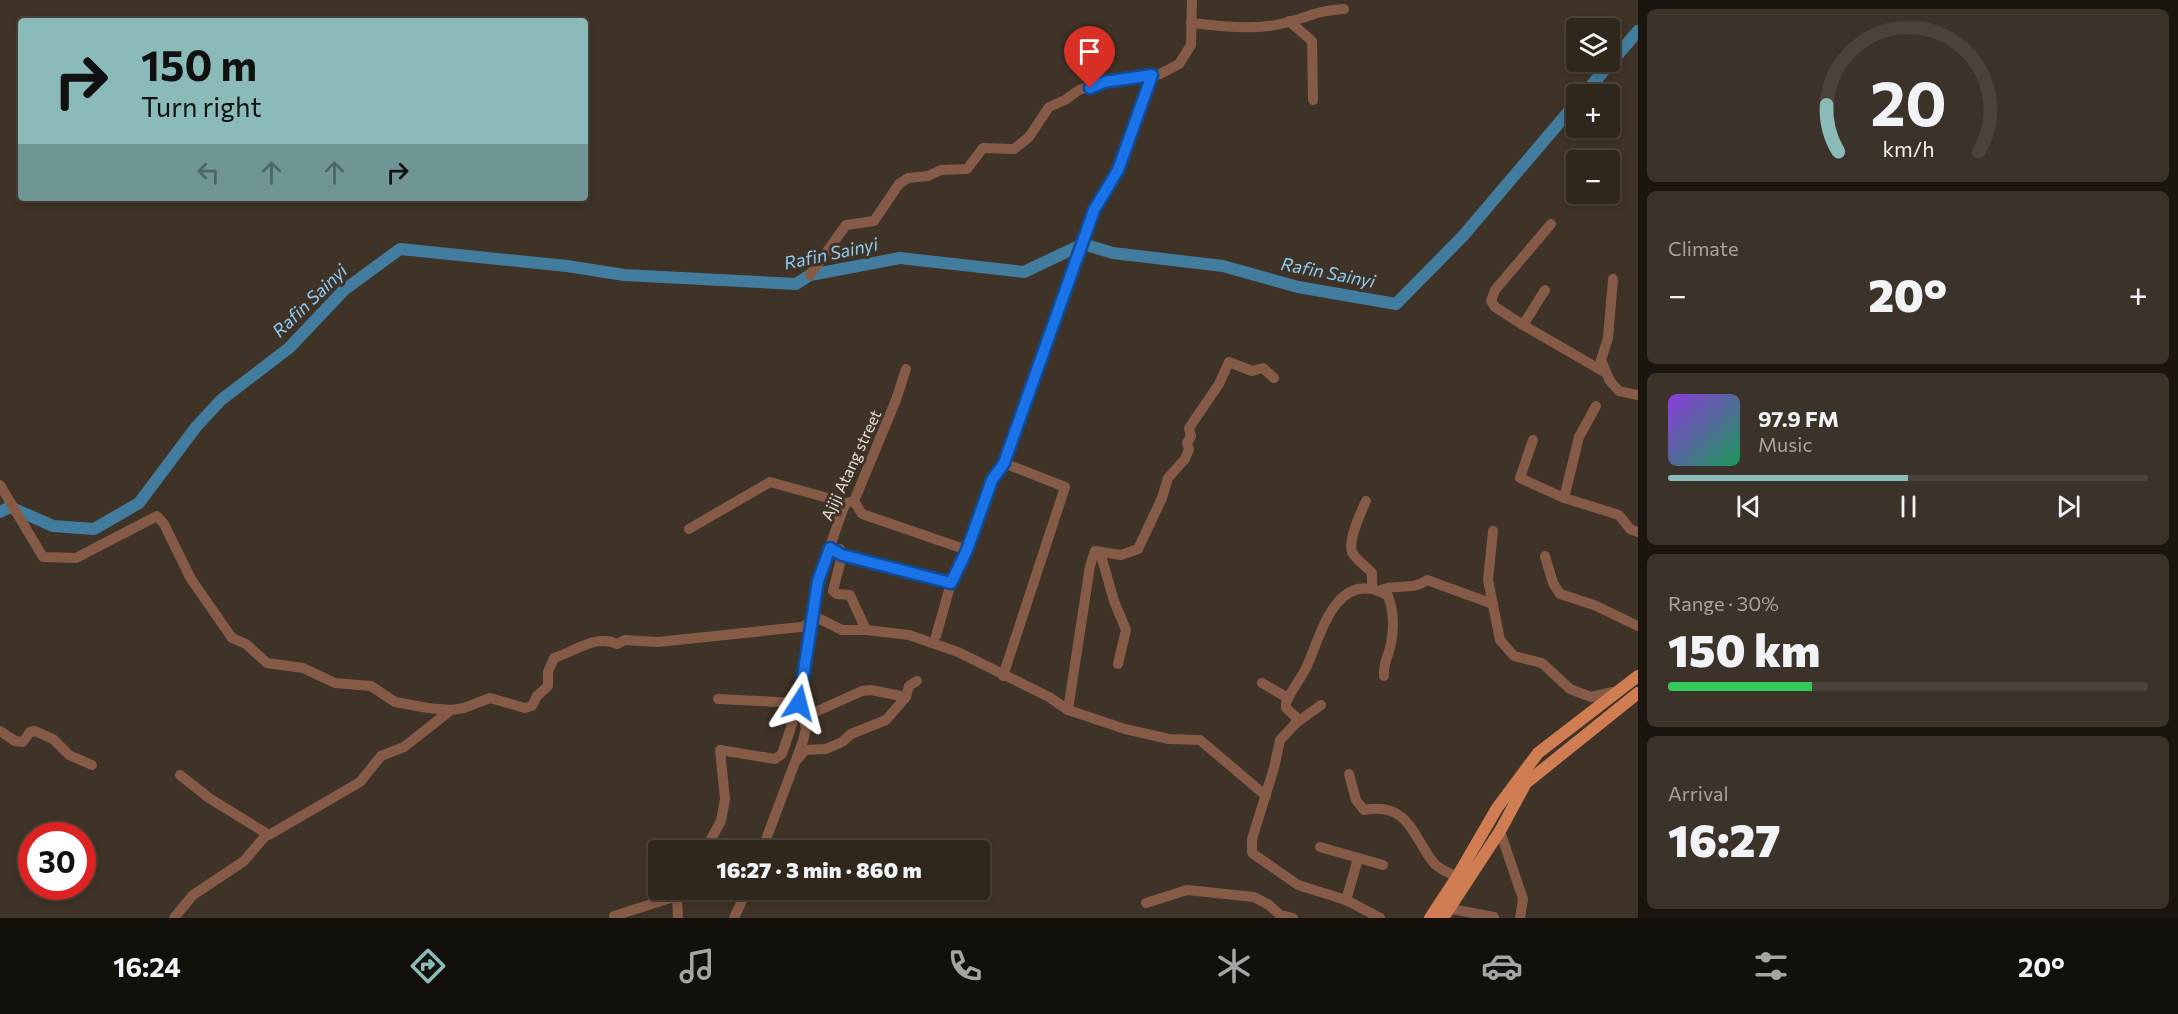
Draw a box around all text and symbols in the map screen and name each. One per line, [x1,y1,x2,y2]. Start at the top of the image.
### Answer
map controls [1566,18,1620,204]
button: layers [1566,18,1620,72]
pin [1064,26,1115,88]
icon: arrive [1073,35,1106,68]
text: 150 m [141,38,257,90]
icon: right [42,42,120,120]
text: 20 [1870,64,1946,140]
button: + [1566,84,1620,138]
text: Turn right [141,90,261,123]
text: km/h [1882,136,1934,162]
button: − [1566,150,1620,204]
icon: left [192,156,225,189]
icon: ahead [255,156,288,189]
icon: ahead [318,156,351,189]
icon: right [381,156,414,189]
water label: Rafin Sainyi [782,232,881,274]
text: Climate [1668,236,1738,260]
water label: Rafin Sainyi [1279,252,1378,292]
water label: Rafin Sainyi [267,258,352,341]
text: 20° [1868,266,1947,321]
text: − [1668,273,1687,314]
text: + [2129,273,2148,314]
text: 97.9 FM [1758,405,1839,432]
street label: Ajiji Atang street [817,406,885,523]
text: Music [1758,432,1812,456]
icon: previous [1732,490,1765,523]
icon: pause [1892,490,1925,523]
icon: next [2052,490,2085,523]
text: Range · 30% [1668,591,1779,615]
text: 150 km [1668,621,1820,676]
position arrow [767,671,831,735]
text: Arrival [1668,781,1729,805]
text: 16:27 [1668,811,1781,866]
speed limit sign: 30 [18,822,96,900]
text: 16:27 · 3 min · 860 m [716,856,922,883]
icon: directions [407,945,449,987]
icon: music [676,945,718,987]
icon: phone [944,945,986,987]
icon: climate [1213,945,1255,987]
icon: car [1481,945,1523,987]
icon: filters [1750,945,1792,987]
text: 16:24 [113,950,181,983]
text: 20° [2018,950,2065,983]

